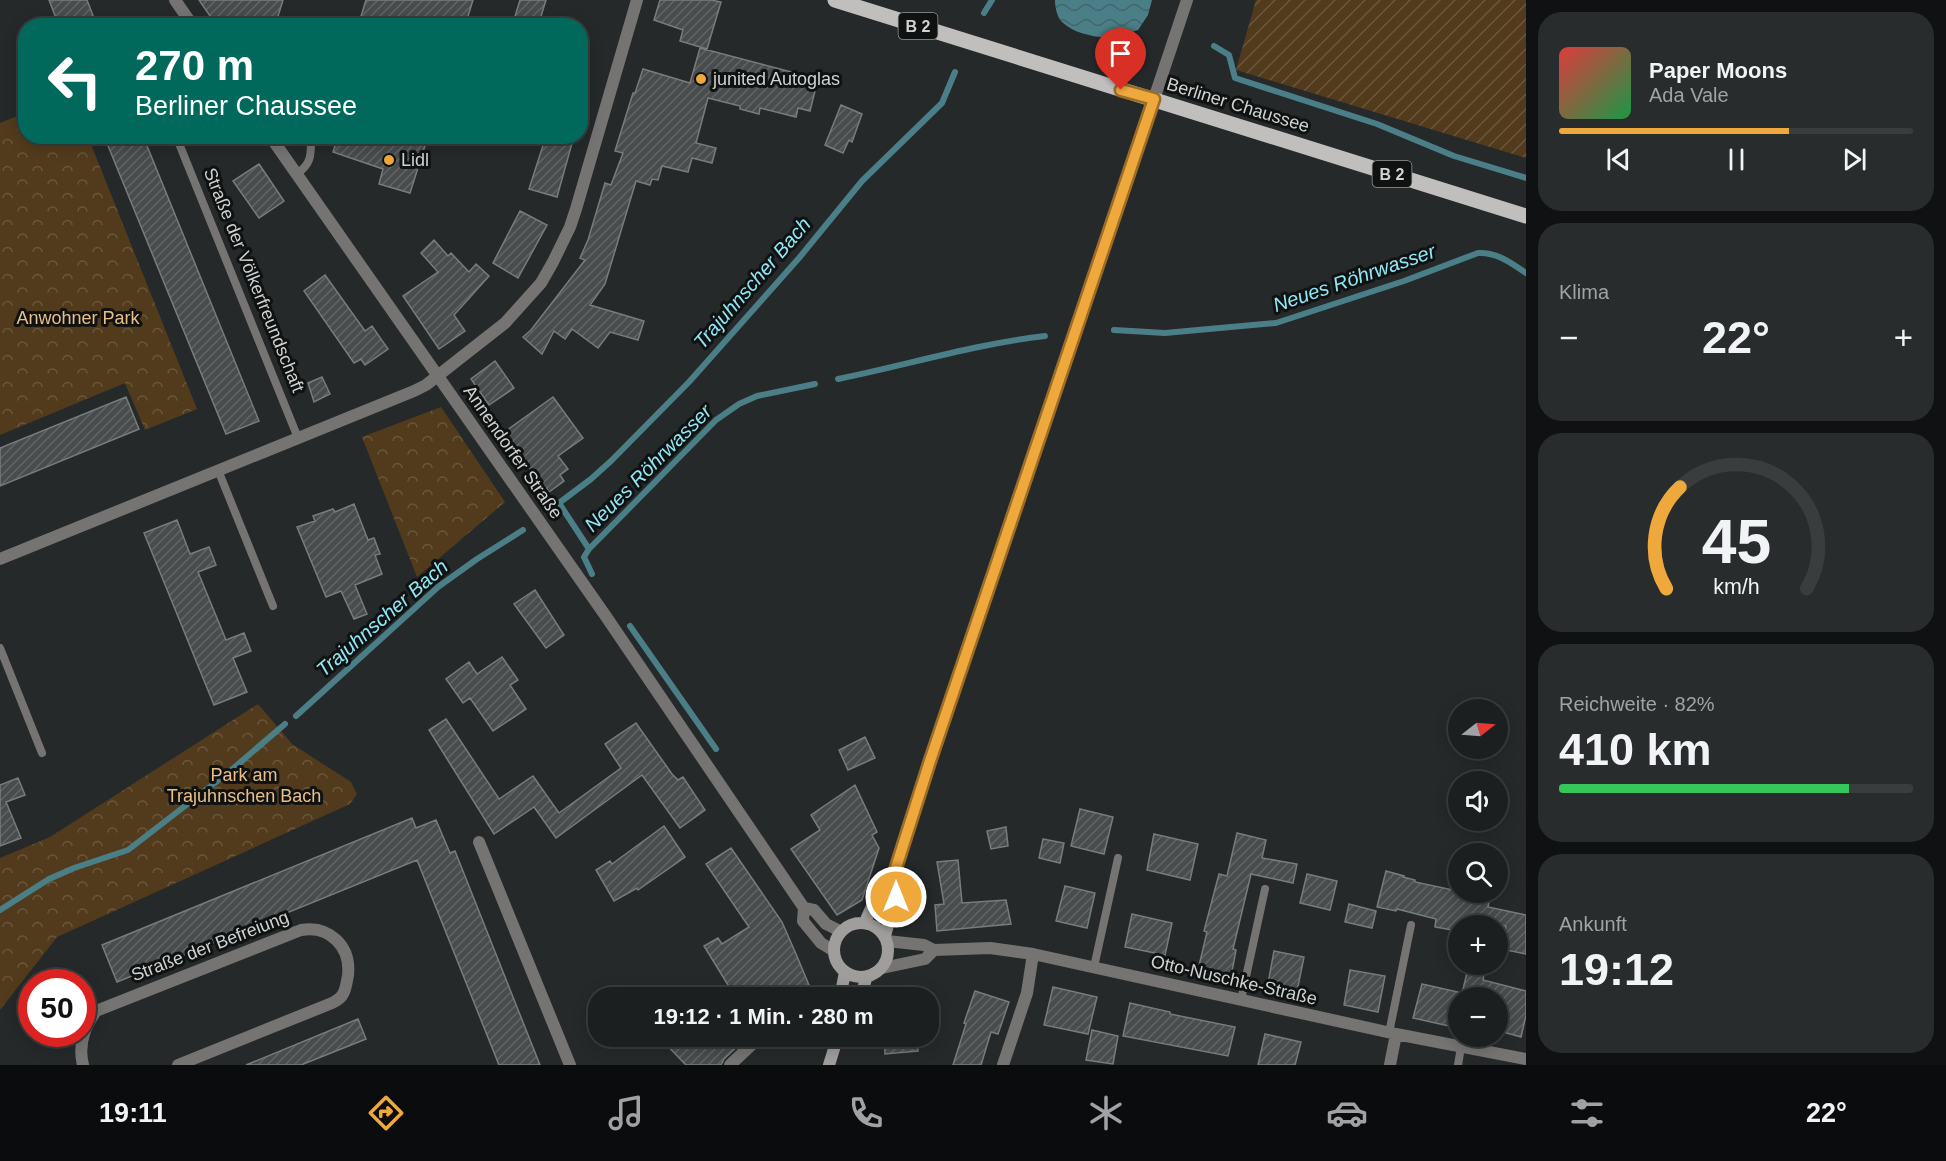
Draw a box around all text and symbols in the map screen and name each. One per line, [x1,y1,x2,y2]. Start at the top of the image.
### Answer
road number: B 2 [898,13,938,39]
pin [1095,28,1146,90]
icon: arrive [1104,37,1137,70]
icon: left [36,42,114,120]
text: 270 m [135,42,254,89]
text: Paper Moons [1649,58,1787,83]
place label: junited Autoglas [712,69,840,89]
marker: junited Autoglas [694,72,708,86]
street label: Berliner Chaussee [1164,74,1312,136]
text: Ada Vale [1649,84,1729,106]
text: Berliner Chaussee [135,91,357,121]
icon: previous [1602,143,1635,176]
icon: pause [1720,143,1753,176]
icon: next [1838,143,1871,176]
place label: Lidl [401,150,429,170]
marker: Lidl [382,153,396,167]
road number: B 2 [1372,161,1412,187]
street label: Straße der Völkerfreundschaft [200,165,308,395]
water label: Trajuhnscher Bach [689,213,815,353]
water label: Neues Röhrwasser [1270,239,1439,316]
text: Klima [1559,281,1609,303]
park label: Anwohner Park [16,308,141,328]
text: 22° [1702,312,1770,363]
text: − [1559,319,1578,356]
text: + [1894,319,1913,356]
street label: Annendorfer Straße [459,382,567,522]
water label: Neues Röhrwasser [580,399,717,536]
text: 45 [1701,508,1771,577]
water label: Trajuhnscher Bach [312,555,452,681]
text: km/h [1713,576,1759,600]
text: Reichweite · 82% [1559,693,1715,715]
north arrow [1448,699,1508,759]
map controls [1448,699,1508,1047]
text: 410 km [1559,724,1712,775]
park label: Park am Trajuhnschen Bach [167,765,321,806]
button: sound [1448,771,1508,831]
button: search [1448,843,1508,903]
position arrow [864,865,928,929]
street label: Straße der Befreiung [128,907,292,985]
text: Ankunft [1559,913,1627,935]
button: + [1448,915,1508,975]
text: 19:12 [1559,944,1674,995]
street label: Otto-Nuschke-Straße [1149,951,1319,1009]
speed limit sign: 50 [18,969,96,1047]
button: − [1448,987,1508,1047]
text: 19:12 · 1 Min. · 280 m [653,1004,874,1029]
icon: directions [365,1092,407,1134]
icon: music [605,1092,647,1134]
icon: phone [845,1092,887,1134]
icon: climate [1085,1092,1127,1134]
icon: car [1326,1092,1368,1134]
icon: filters [1566,1092,1608,1134]
text: 19:11 [99,1098,167,1128]
text: 22° [1806,1098,1847,1128]

